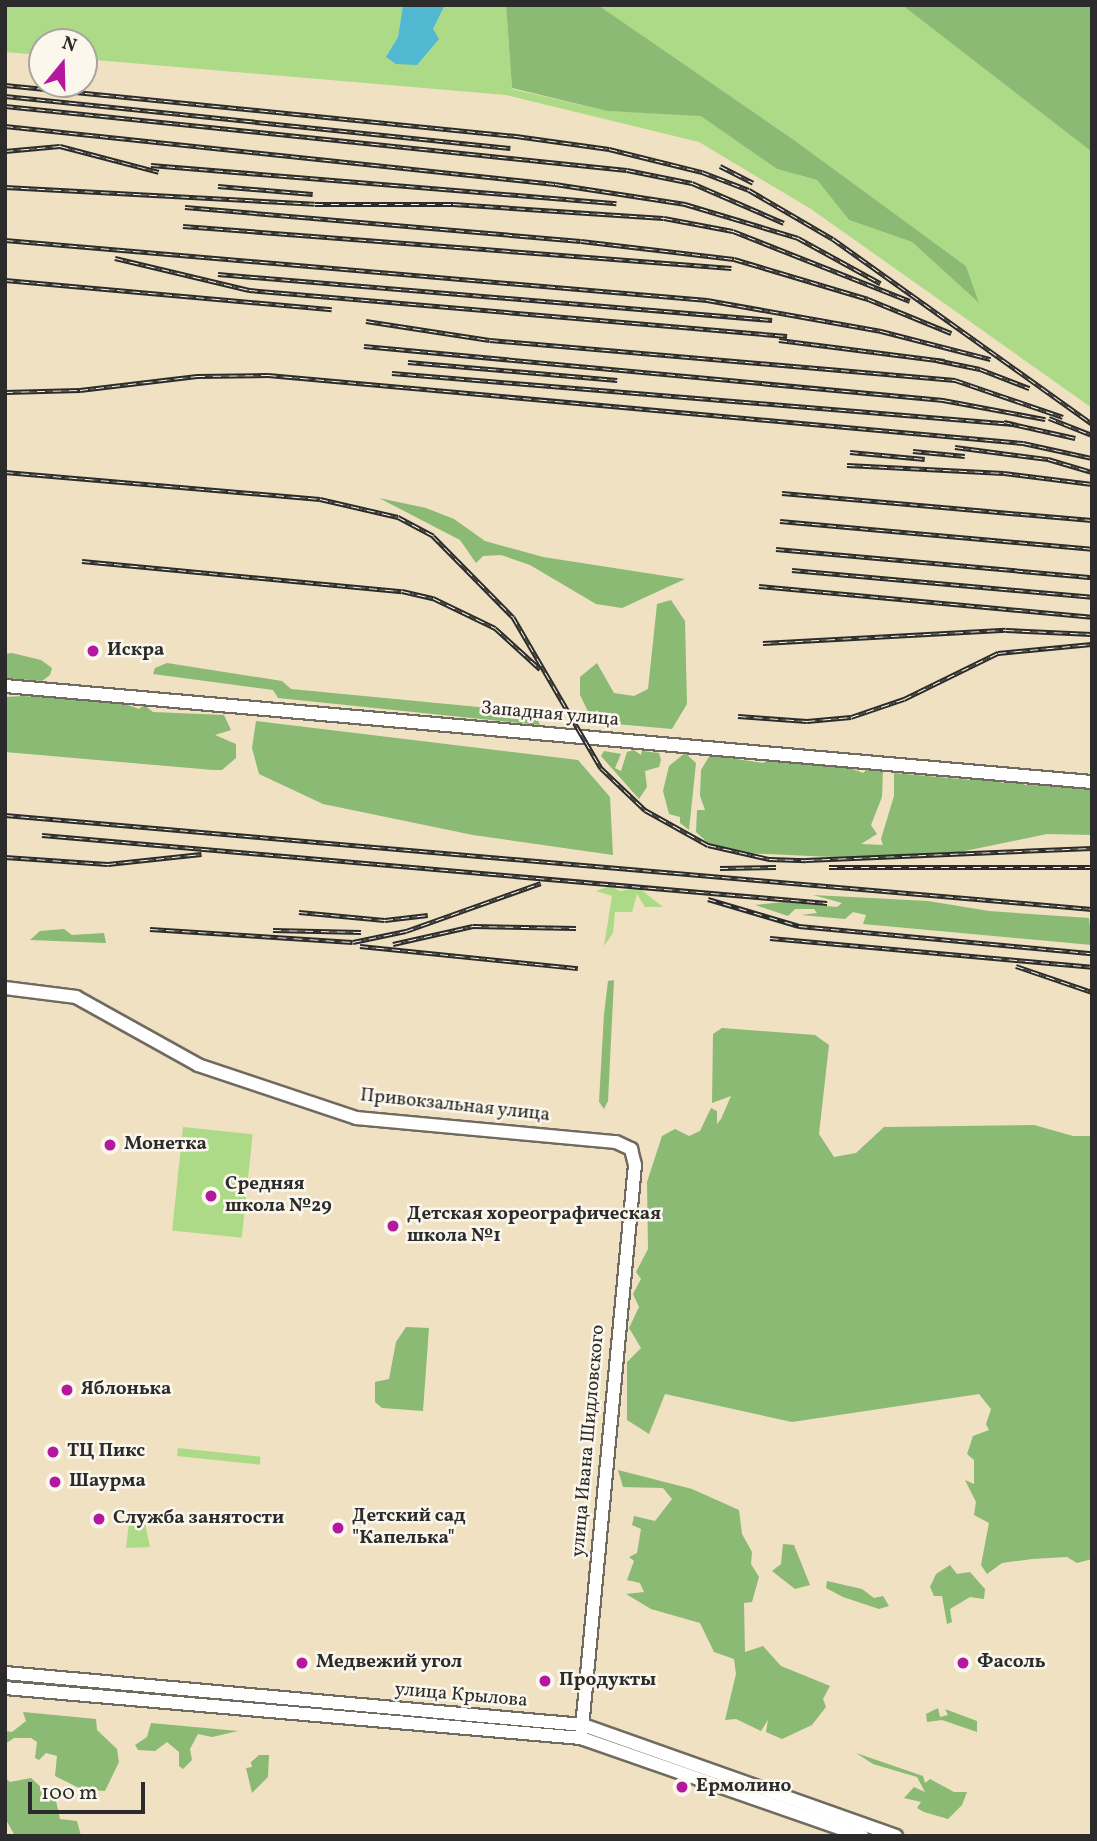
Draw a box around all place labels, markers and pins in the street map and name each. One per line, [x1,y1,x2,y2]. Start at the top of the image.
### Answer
place label: Искра [107,640,164,662]
marker: Искра [85,643,101,659]
place label: Монетка [124,1134,207,1156]
marker: Монетка [102,1137,118,1153]
place label: Средняя школа №29 [225,1174,332,1218]
marker: Средняя школа №29 [203,1188,219,1204]
place label: Детская хореографическая школа №1 [407,1204,661,1248]
marker: Детская хореографическая школа №1 [385,1218,401,1234]
place label: Яблонька [81,1379,171,1401]
marker: Яблонька [59,1382,75,1398]
place label: ТЦ Пикс [67,1441,145,1463]
marker: ТЦ Пикс [45,1444,61,1460]
place label: Шаурма [69,1471,146,1493]
marker: Шаурма [47,1474,63,1490]
place label: Детский сад "Капелька" [352,1506,466,1550]
place label: Служба занятости [113,1508,284,1530]
marker: Служба занятости [91,1511,107,1527]
marker: Детский сад "Капелька" [330,1520,346,1536]
place label: Медвежий угол [316,1652,462,1674]
place label: Фасоль [977,1652,1046,1674]
marker: Медвежий угол [294,1655,310,1671]
marker: Фасоль [955,1655,971,1671]
place label: Продукты [559,1670,656,1692]
marker: Продукты [537,1673,553,1689]
place label: Ермолино [696,1776,791,1798]
marker: Ермолино [674,1779,690,1795]

